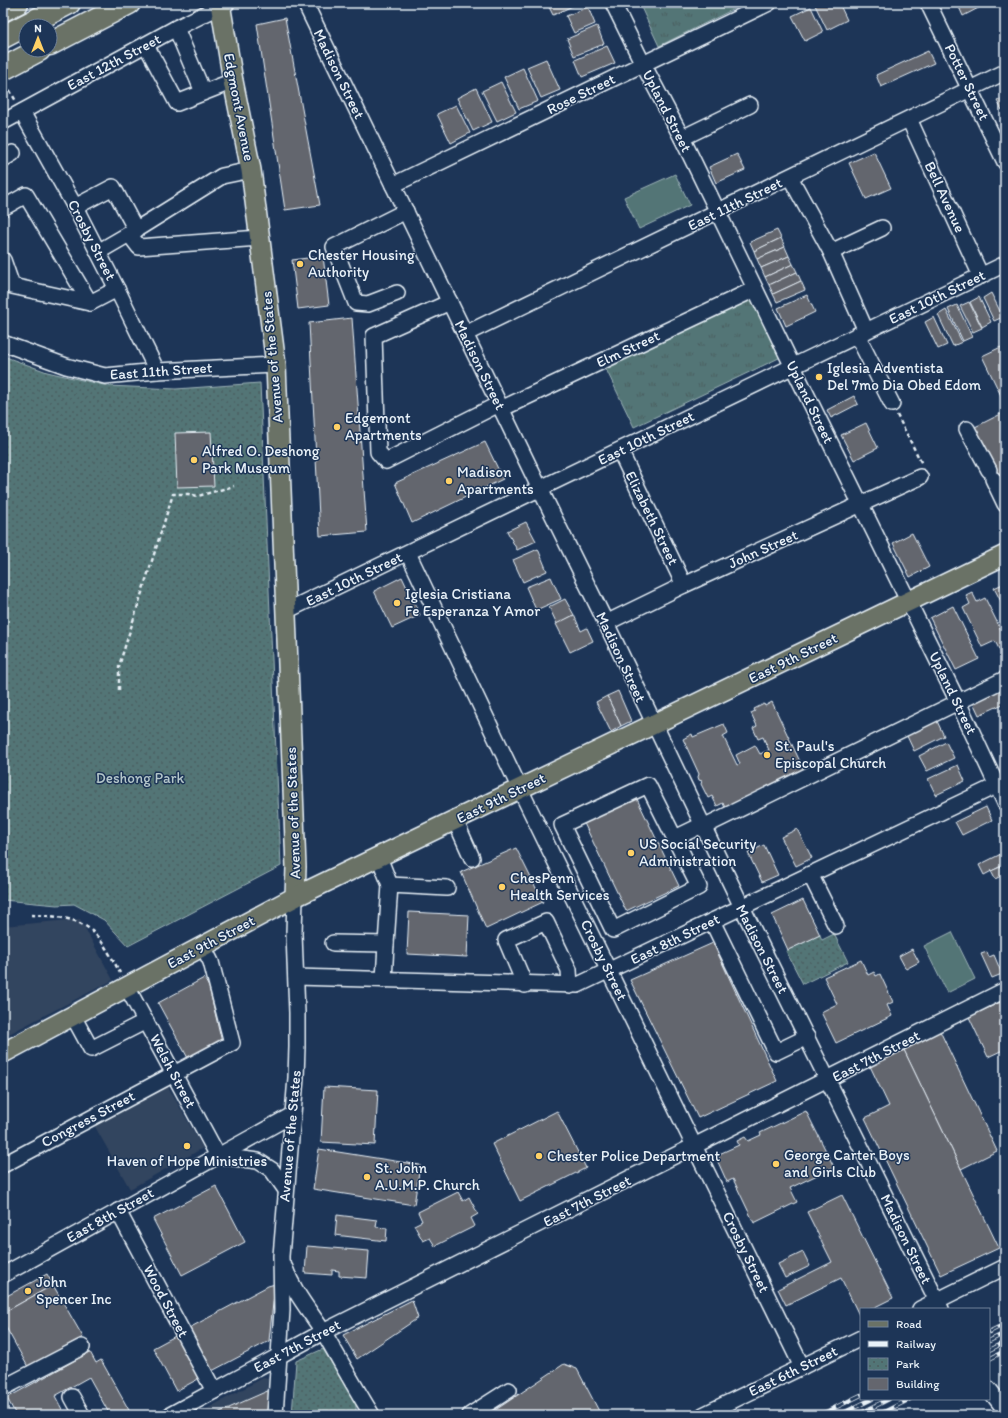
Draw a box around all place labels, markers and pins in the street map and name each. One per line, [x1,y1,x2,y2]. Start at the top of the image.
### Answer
place label: Chester Housing Authority [308,246,415,281]
marker: Chester Housing Authority [295,259,305,269]
place label: Iglesia Adventista Del 7mo Dia Obed Edom [827,359,982,394]
marker: Iglesia Adventista Del 7mo Dia Obed Edom [814,372,824,382]
place label: Edgemont Apartments [345,409,422,444]
marker: Edgemont Apartments [332,422,342,432]
place label: Alfred O. Deshong Park Museum [202,442,320,477]
marker: Alfred O. Deshong Park Museum [189,455,199,465]
place label: Madison Apartments [457,463,534,498]
marker: Madison Apartments [444,476,454,486]
place label: Iglesia Cristiana Fe Esperanza Y Amor [405,585,540,620]
marker: Iglesia Cristiana Fe Esperanza Y Amor [392,598,402,608]
place label: St. Paul's Episcopal Church [775,737,886,772]
marker: St. Paul's Episcopal Church [762,750,772,760]
place label: US Social Security Administration [639,835,756,870]
marker: US Social Security Administration [626,848,636,858]
place label: ChesPenn Health Services [510,869,610,904]
marker: ChesPenn Health Services [497,882,507,892]
marker: Haven of Hope Ministries [182,1141,192,1151]
place label: George Carter Boys and Girls Club [784,1146,910,1181]
place label: Chester Police Department [547,1147,720,1165]
marker: Chester Police Department [534,1151,544,1161]
place label: Haven of Hope Ministries [107,1152,267,1170]
place label: St. John A.U.M.P. Church [375,1159,480,1194]
marker: George Carter Boys and Girls Club [771,1159,781,1169]
marker: St. John A.U.M.P. Church [362,1172,372,1182]
place label: John Spencer Inc [36,1273,112,1308]
marker: John Spencer Inc [23,1286,33,1296]

